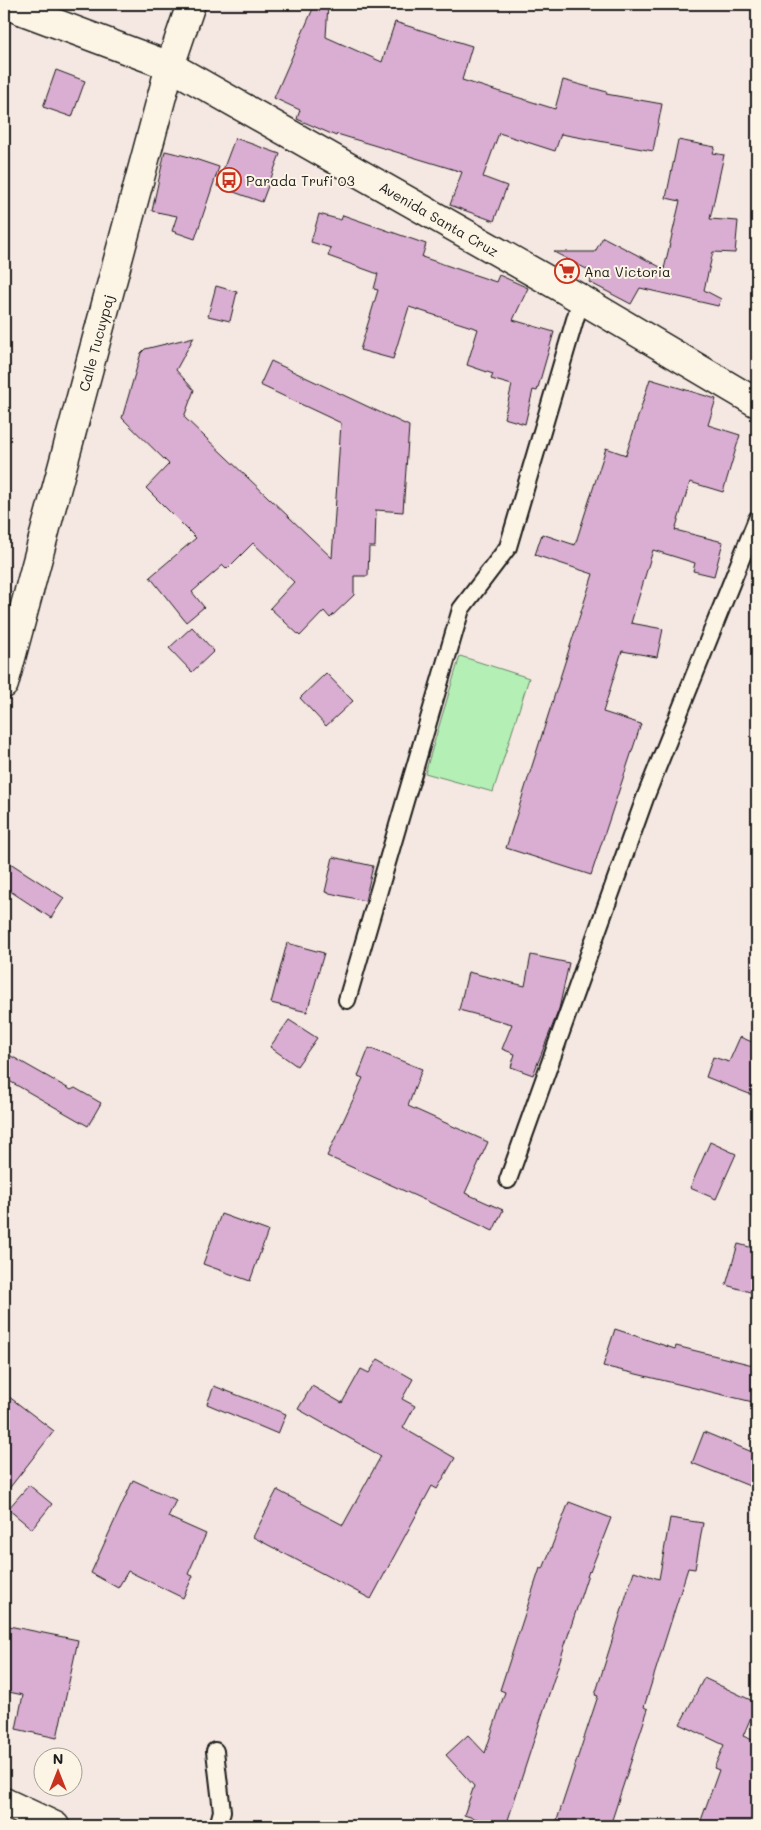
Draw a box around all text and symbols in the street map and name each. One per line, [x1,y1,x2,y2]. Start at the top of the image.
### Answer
bus stop icon: Parada Trufi 03 [216,167,242,193]
place label: Parada Trufi 03 [246,171,355,190]
street label: Avenida Santa Cruz [376,177,502,261]
supermarket icon: Ana Victoria [554,258,580,284]
place label: Ana Victoria [584,262,671,281]
street label: Calle Tucuypaj [74,292,118,394]
north arrow [32,1748,82,1798]
text: N [53,1749,63,1768]

